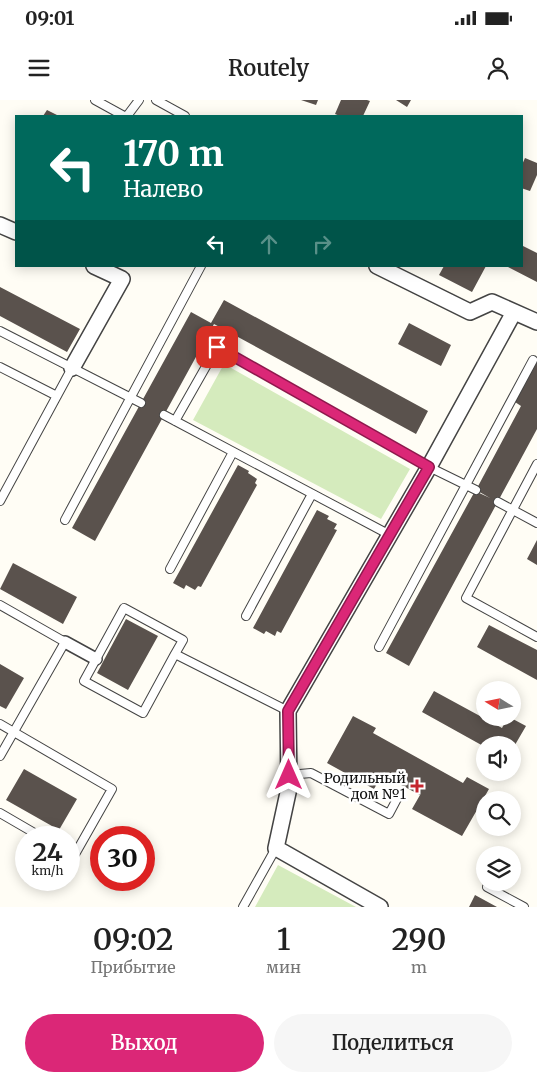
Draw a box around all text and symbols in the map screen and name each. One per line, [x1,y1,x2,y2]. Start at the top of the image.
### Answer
text: 09:01 [25,6,74,30]
icon: menu [25,54,53,82]
text: Routely [228,54,309,82]
icon: person [484,54,512,82]
text: 170 m [123,132,224,176]
icon: left [40,135,105,200]
text: Налево [123,175,203,203]
icon: left [202,230,230,258]
icon: ahead [255,230,283,258]
icon: right [308,230,336,258]
pin [196,326,238,368]
icon: arrive [203,333,231,361]
north arrow [476,681,521,726]
map controls [476,681,521,891]
button: sound [476,736,521,781]
position arrow [262,748,314,800]
place label: Родильный дом №1 [324,769,406,803]
marker: Родильный дом №1 [410,779,424,793]
button: search [476,791,521,836]
speed limit sign: 30 [90,826,155,891]
text: 24 [32,836,63,868]
button: layers [476,846,521,891]
text: km/h [32,863,63,878]
text: 09:02 [93,920,173,958]
text: 1 [277,920,290,958]
text: 290 [392,920,446,958]
text: Прибытие [91,957,176,977]
text: мин [266,957,301,977]
text: m [411,957,427,977]
button: Выход [25,1014,264,1072]
button: Поделиться [274,1014,512,1072]

